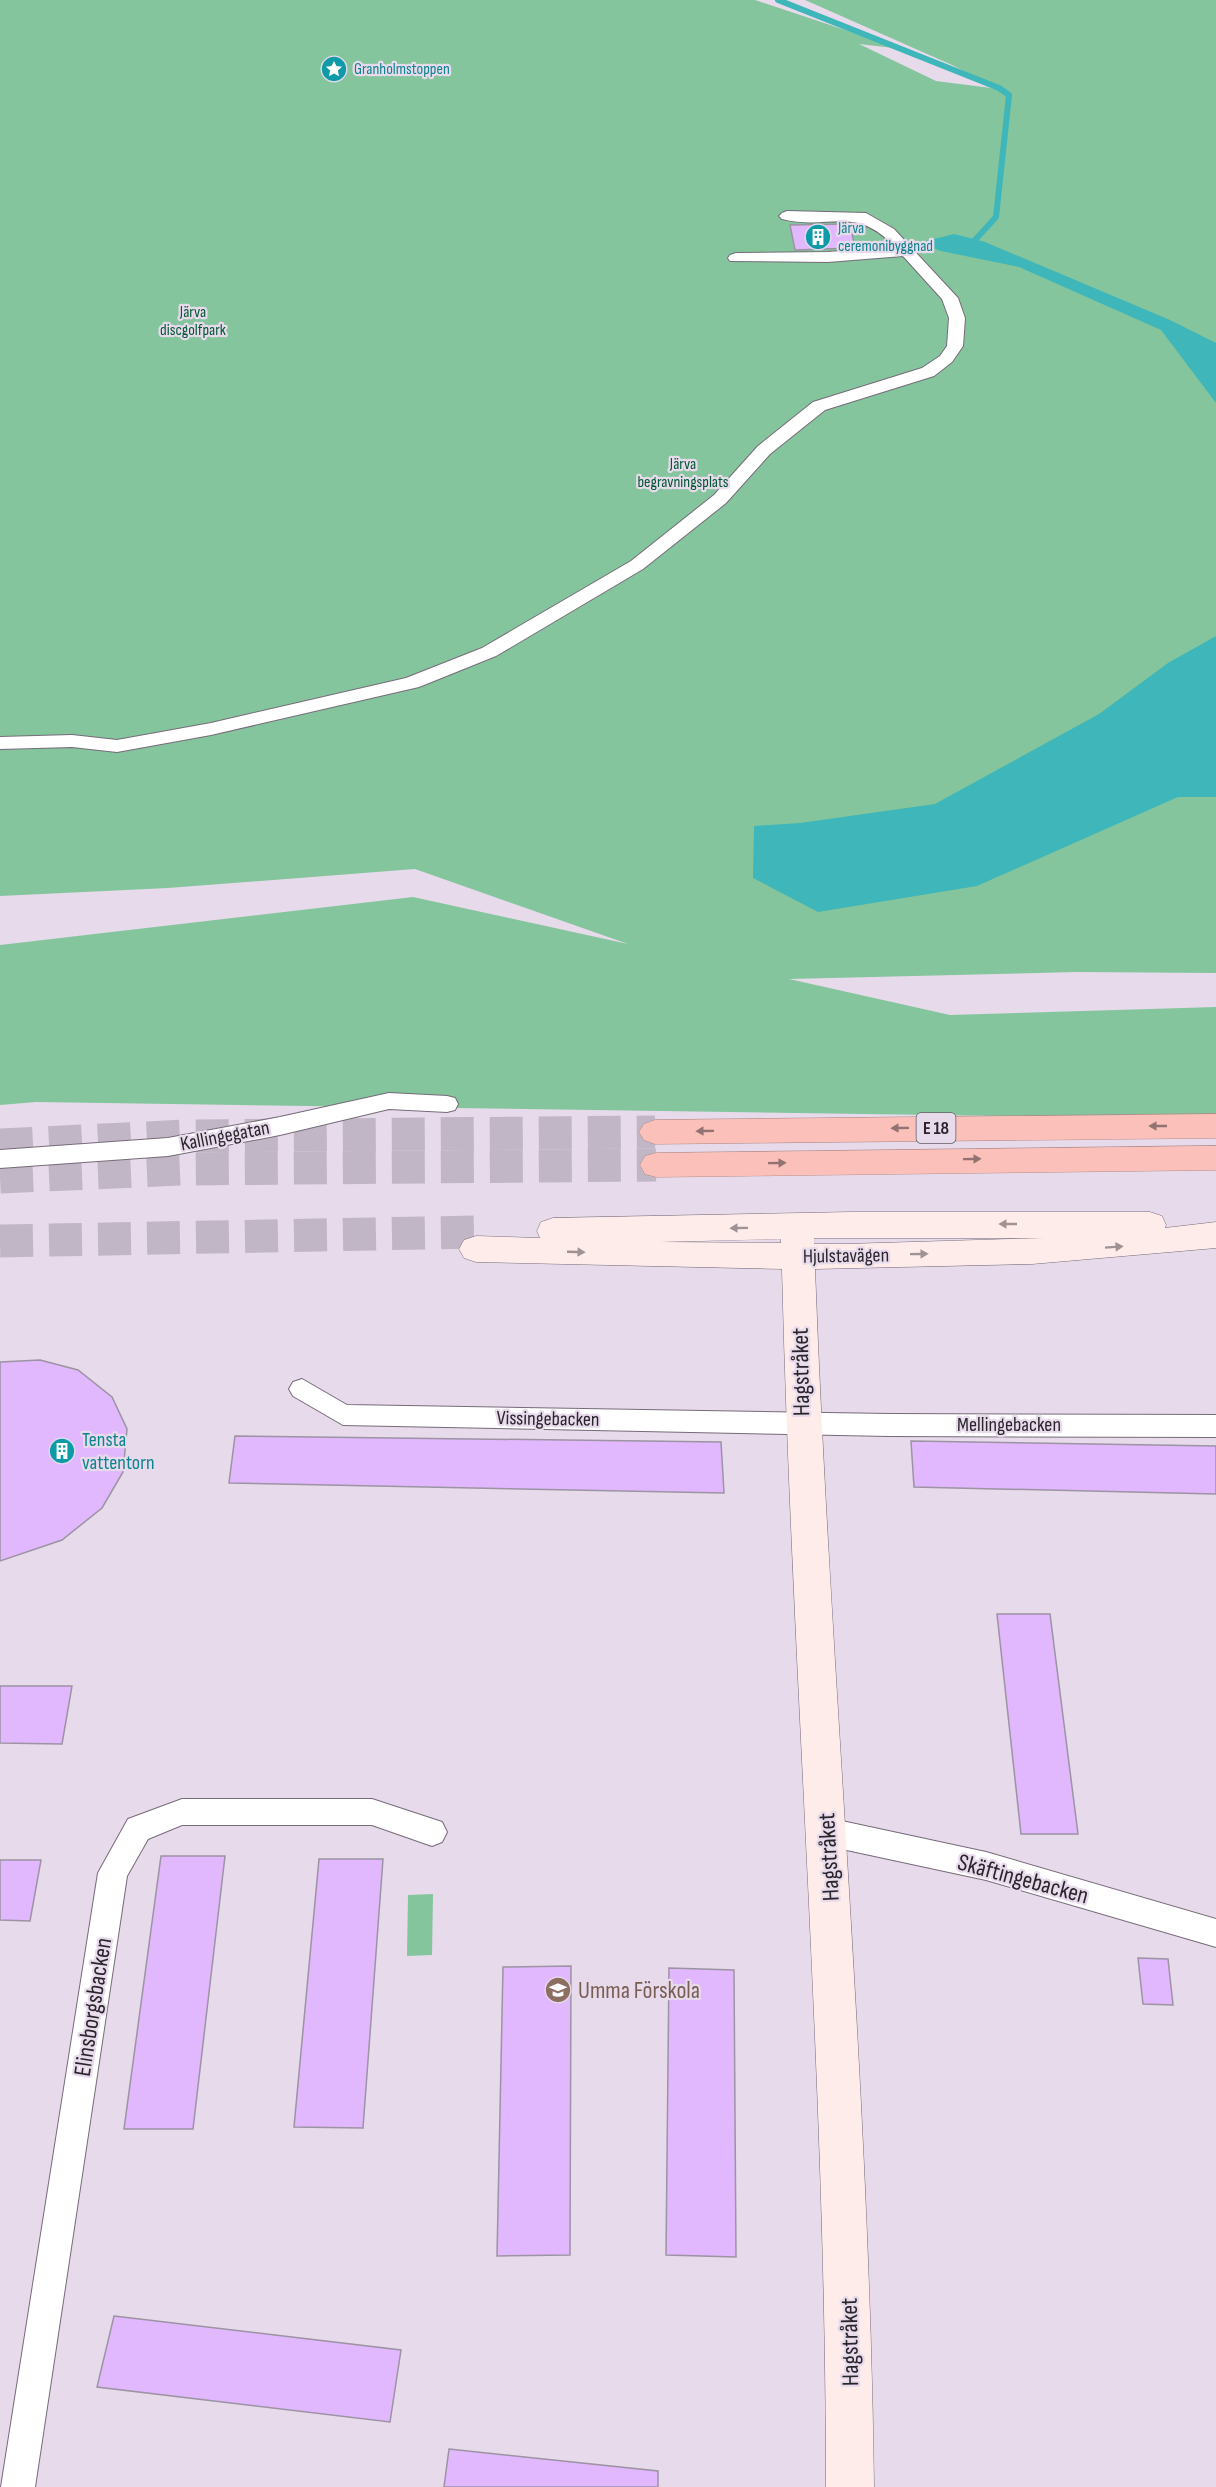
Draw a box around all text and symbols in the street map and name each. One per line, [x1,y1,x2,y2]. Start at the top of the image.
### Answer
place icon: Granholmstoppen [319,54,349,84]
place label: Granholmstoppen [354,60,450,79]
place label: Järva ceremonibyggnad [837,219,933,256]
building icon: Järva ceremonibyggnad [803,222,833,252]
park label: Järva discgolfpark [160,303,226,340]
park label: Järva begravningsplats [637,455,729,492]
road number: E 18 [916,1113,956,1143]
street label: Kallingegatan [178,1116,272,1156]
one-way arrow [1148,1121,1167,1131]
one-way arrow [890,1123,909,1133]
one-way arrow [695,1127,714,1136]
one-way arrow [963,1155,982,1164]
one-way arrow [768,1158,787,1167]
one-way arrow [999,1219,1018,1229]
one-way arrow [729,1223,748,1233]
street label: Hjulstavägen [803,1243,889,1269]
one-way arrow [1105,1243,1124,1252]
one-way arrow [567,1248,586,1257]
one-way arrow [910,1250,929,1259]
street label: Hagstråket [786,1328,816,1416]
street label: Vissingebacken [496,1406,600,1432]
street label: Mellingebacken [957,1413,1061,1437]
place label: Tensta vattentorn [82,1428,154,1475]
building icon: Tensta vattentorn [47,1436,77,1466]
street label: Hagstråket [812,1812,846,1902]
street label: Skäftingebacken [954,1848,1092,1910]
street label: Elinsborgsbacken [68,1936,118,2078]
school or university icon: Umma Förskola [543,1975,573,2005]
place label: Umma Förskola [578,1976,700,2005]
street label: Hagstråket [835,2298,865,2386]

